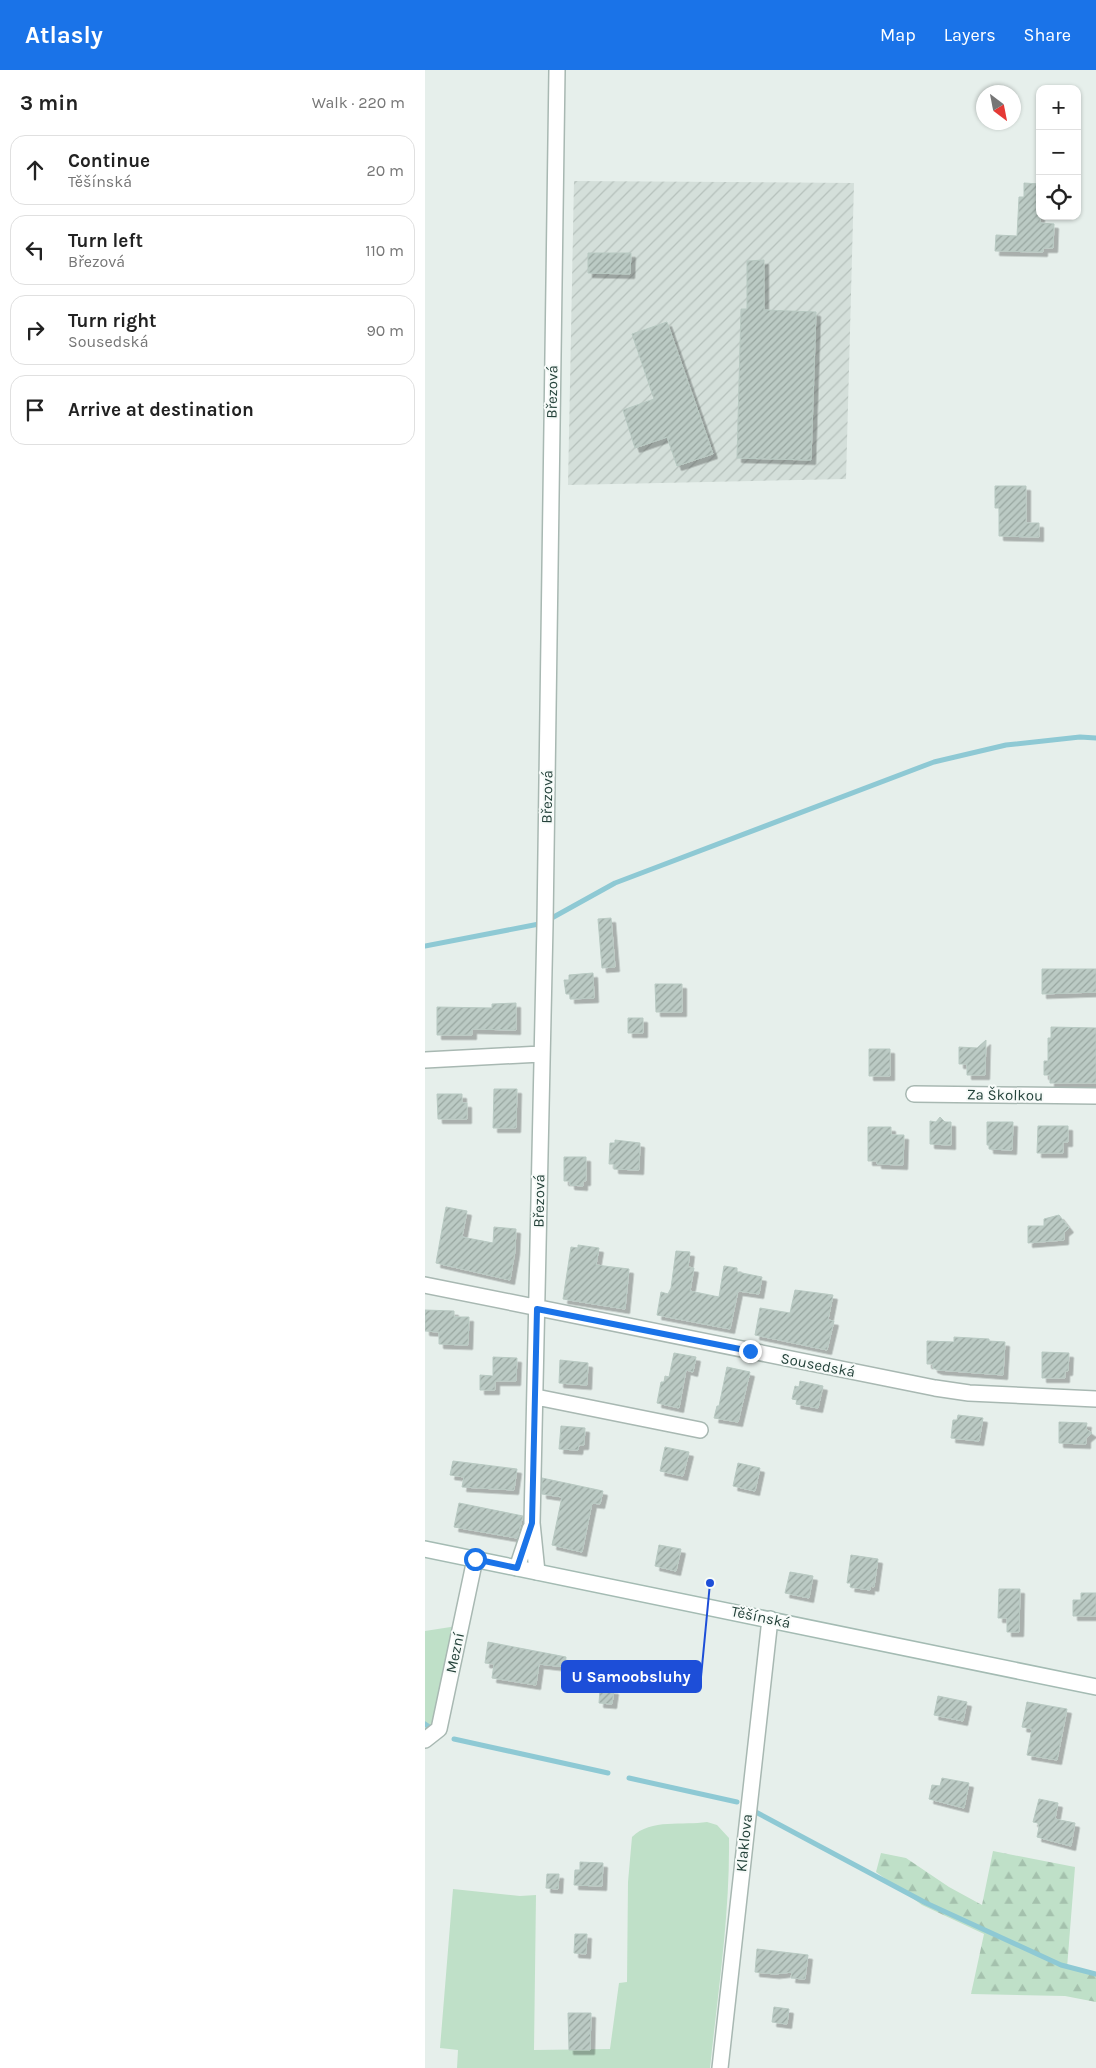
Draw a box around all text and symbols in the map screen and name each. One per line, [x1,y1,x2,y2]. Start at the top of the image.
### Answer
text: Atlasly [25,21,103,49]
text: Map [880,24,916,46]
text: Layers [944,24,996,46]
text: Share [1024,24,1071,46]
north arrow [976,85,1021,130]
map controls [1036,85,1081,220]
button: + [1036,85,1081,130]
text: 3 min [20,91,78,115]
text: Walk · 220 m [312,93,405,112]
button: − [1036,130,1081,175]
text: Continue [68,150,150,172]
icon: ahead [21,156,49,184]
text: 20 m [366,161,404,180]
text: Těšínská [68,172,132,191]
button: locate [1036,175,1081,220]
text: Turn left [68,230,143,252]
icon: left [21,236,49,264]
text: 110 m [365,241,404,260]
text: Březová [68,252,125,271]
text: Turn right [68,310,157,332]
icon: right [21,316,49,344]
text: 90 m [366,321,404,340]
text: Sousedská [68,332,148,351]
street label: Březová [543,365,561,419]
icon: arrive [21,396,49,424]
text: Arrive at destination [68,399,254,421]
street label: Březová [538,770,556,824]
street label: Za Školkou [967,1085,1043,1105]
street label: Březová [530,1174,548,1228]
route end [739,1340,762,1363]
street label: Sousedská [779,1349,857,1381]
route start [464,1548,487,1571]
street label: Těšínská [730,1602,792,1632]
street label: Mezní [442,1631,468,1675]
callout: U Samoobsluhy [562,1661,701,1692]
text: U Samoobsluhy [571,1667,691,1686]
street label: Klaklova [732,1813,756,1873]

